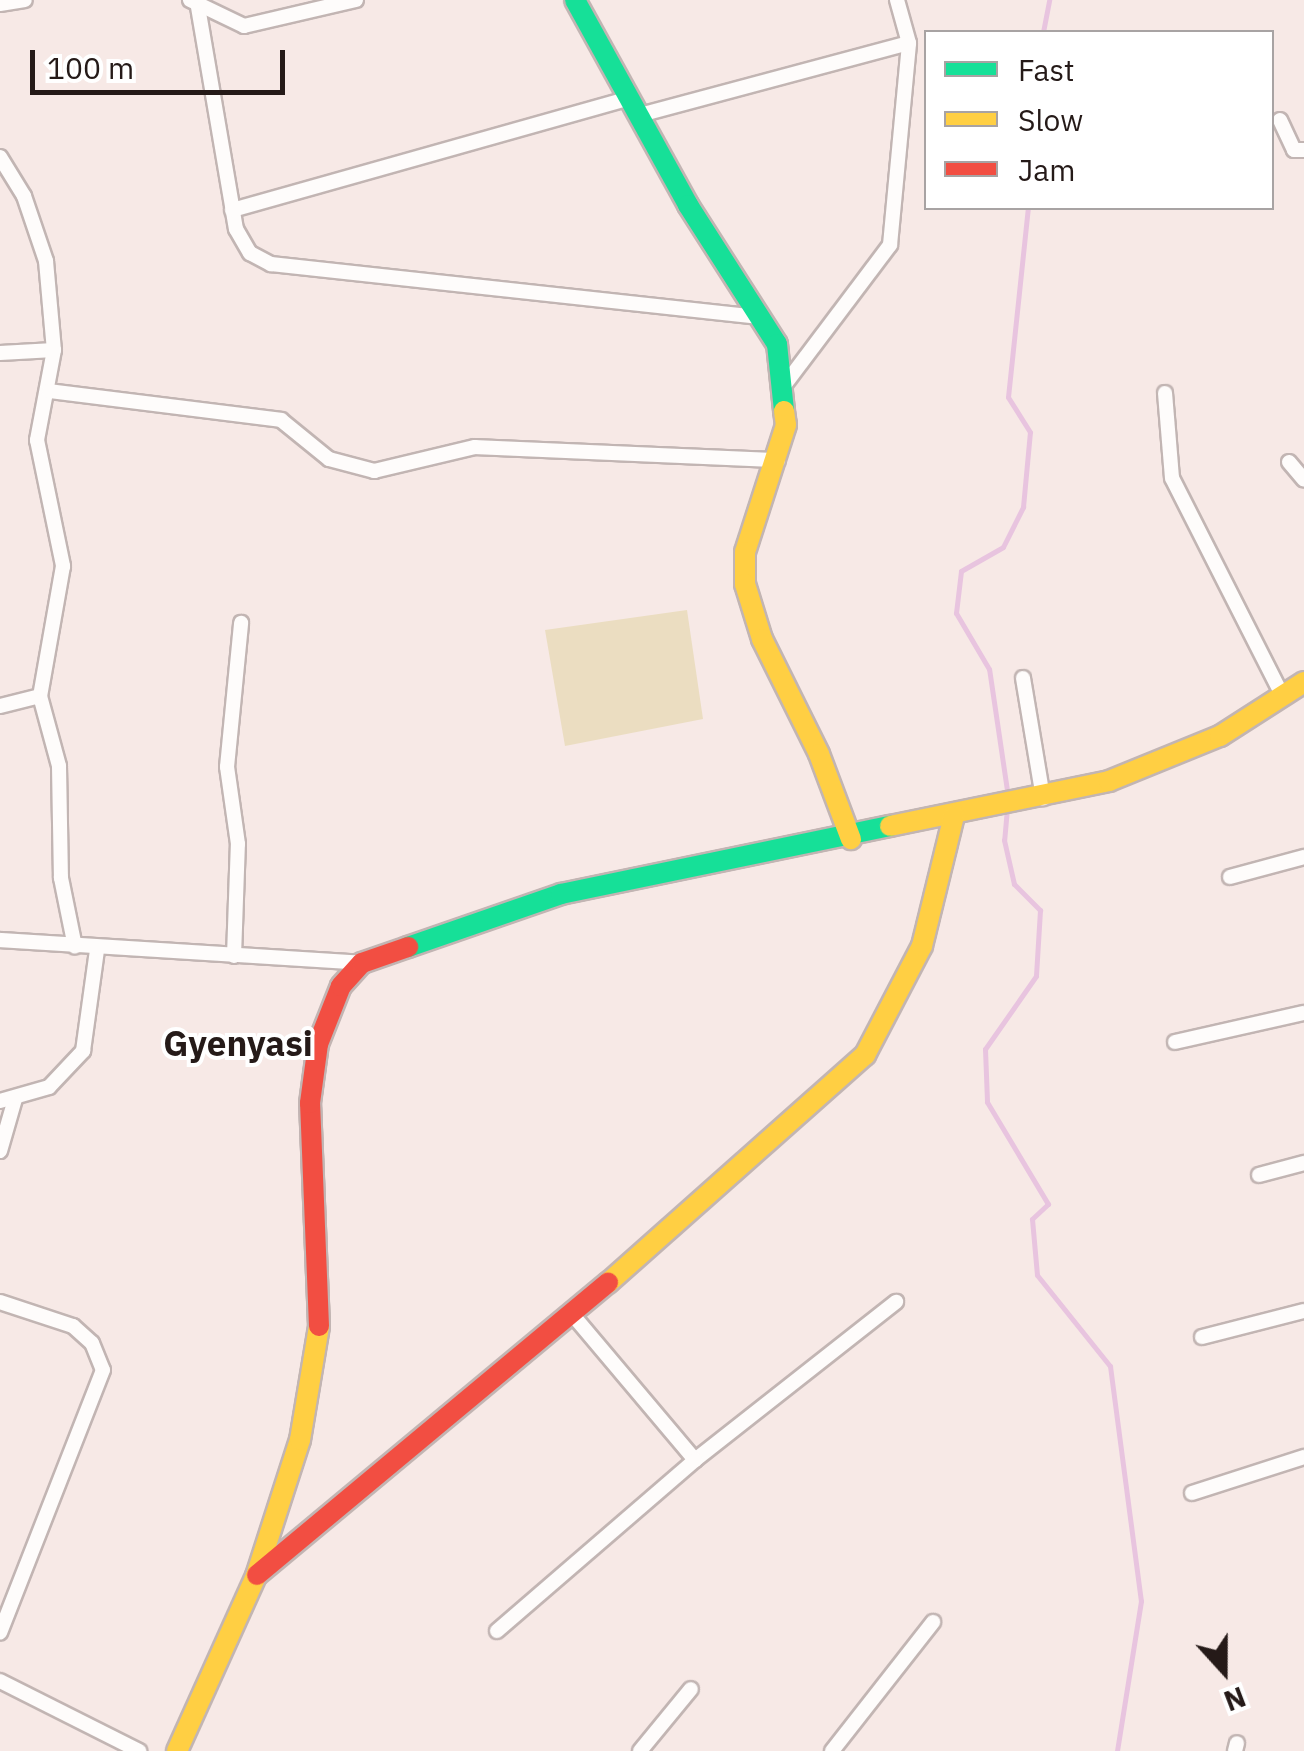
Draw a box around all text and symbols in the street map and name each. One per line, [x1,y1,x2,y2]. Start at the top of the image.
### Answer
scale bar [35,30,290,92]
legend [924,30,1274,210]
text: 100 m [47,48,134,87]
text: Fast [1018,50,1075,89]
text: Slow [1018,100,1083,139]
text: Jam [1018,150,1076,189]
district label: Gyenyasi [163,1022,313,1064]
north arrow [1174,1621,1274,1721]
text: N [1219,1679,1251,1720]

